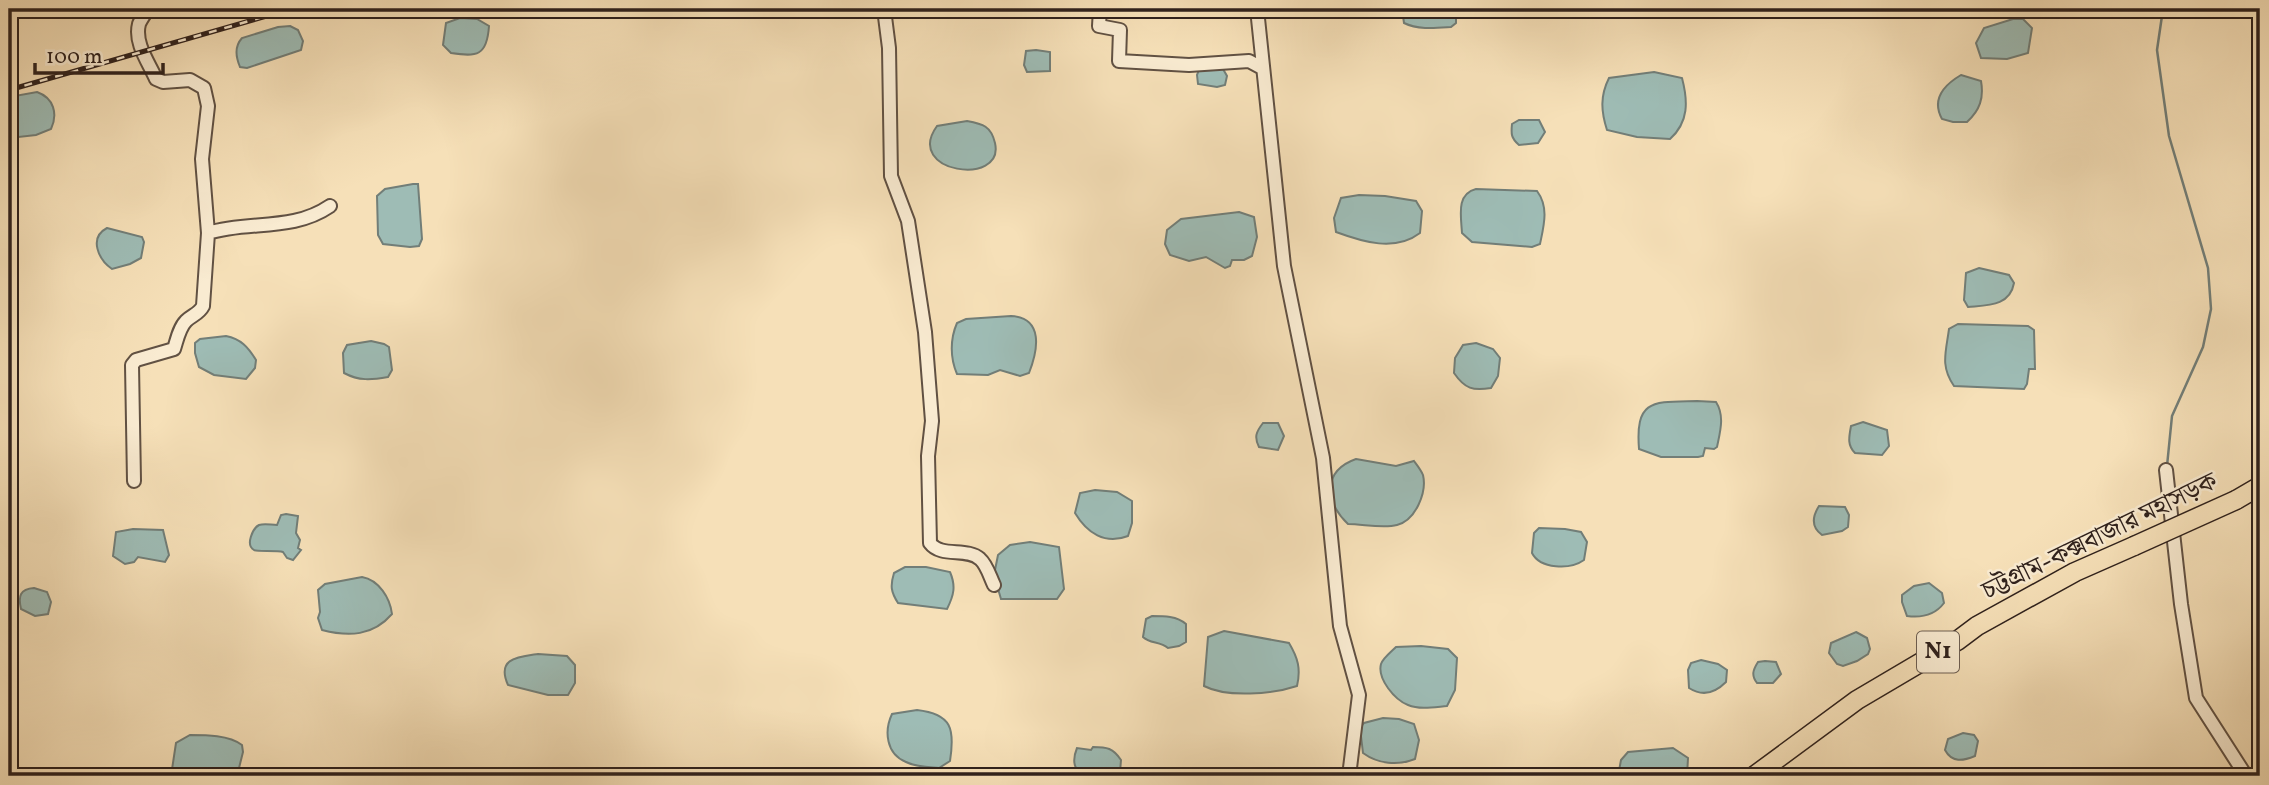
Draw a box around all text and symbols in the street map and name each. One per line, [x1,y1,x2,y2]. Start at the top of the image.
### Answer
scale bar [35,32,163,76]
text: 100 m [46,43,103,72]
street label: চট্টগ্রাম-কক্সবাজার মহাসড়ক [1975,464,2225,610]
road number: N1 [1917,632,1959,672]

